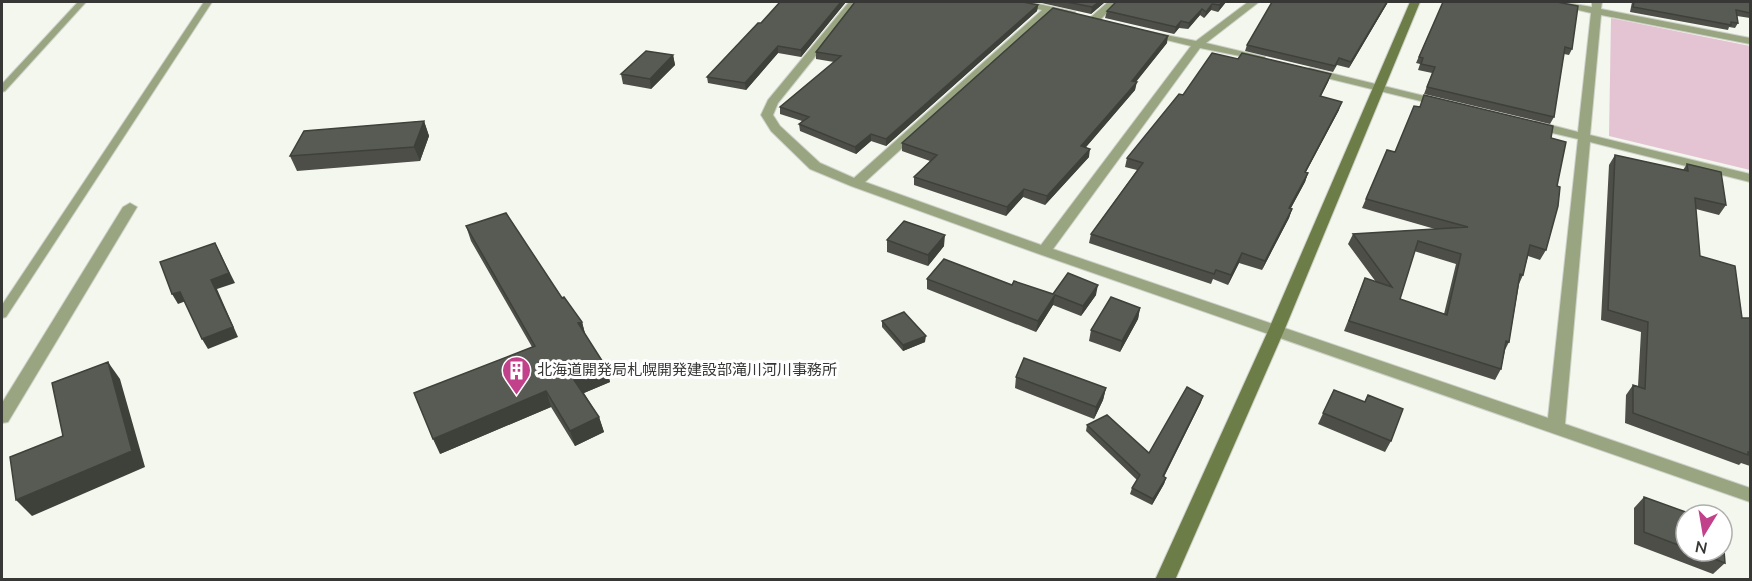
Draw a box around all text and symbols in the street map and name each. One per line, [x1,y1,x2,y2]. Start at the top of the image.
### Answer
building icon: 北海道開発局札幌開発建設部滝川河川事務所 [500,354,532,396]
place label: 北海道開発局札幌開発建設部滝川河川事務所 [537,360,837,379]
north arrow [1674,503,1734,563]
text: N [1693,537,1709,559]

